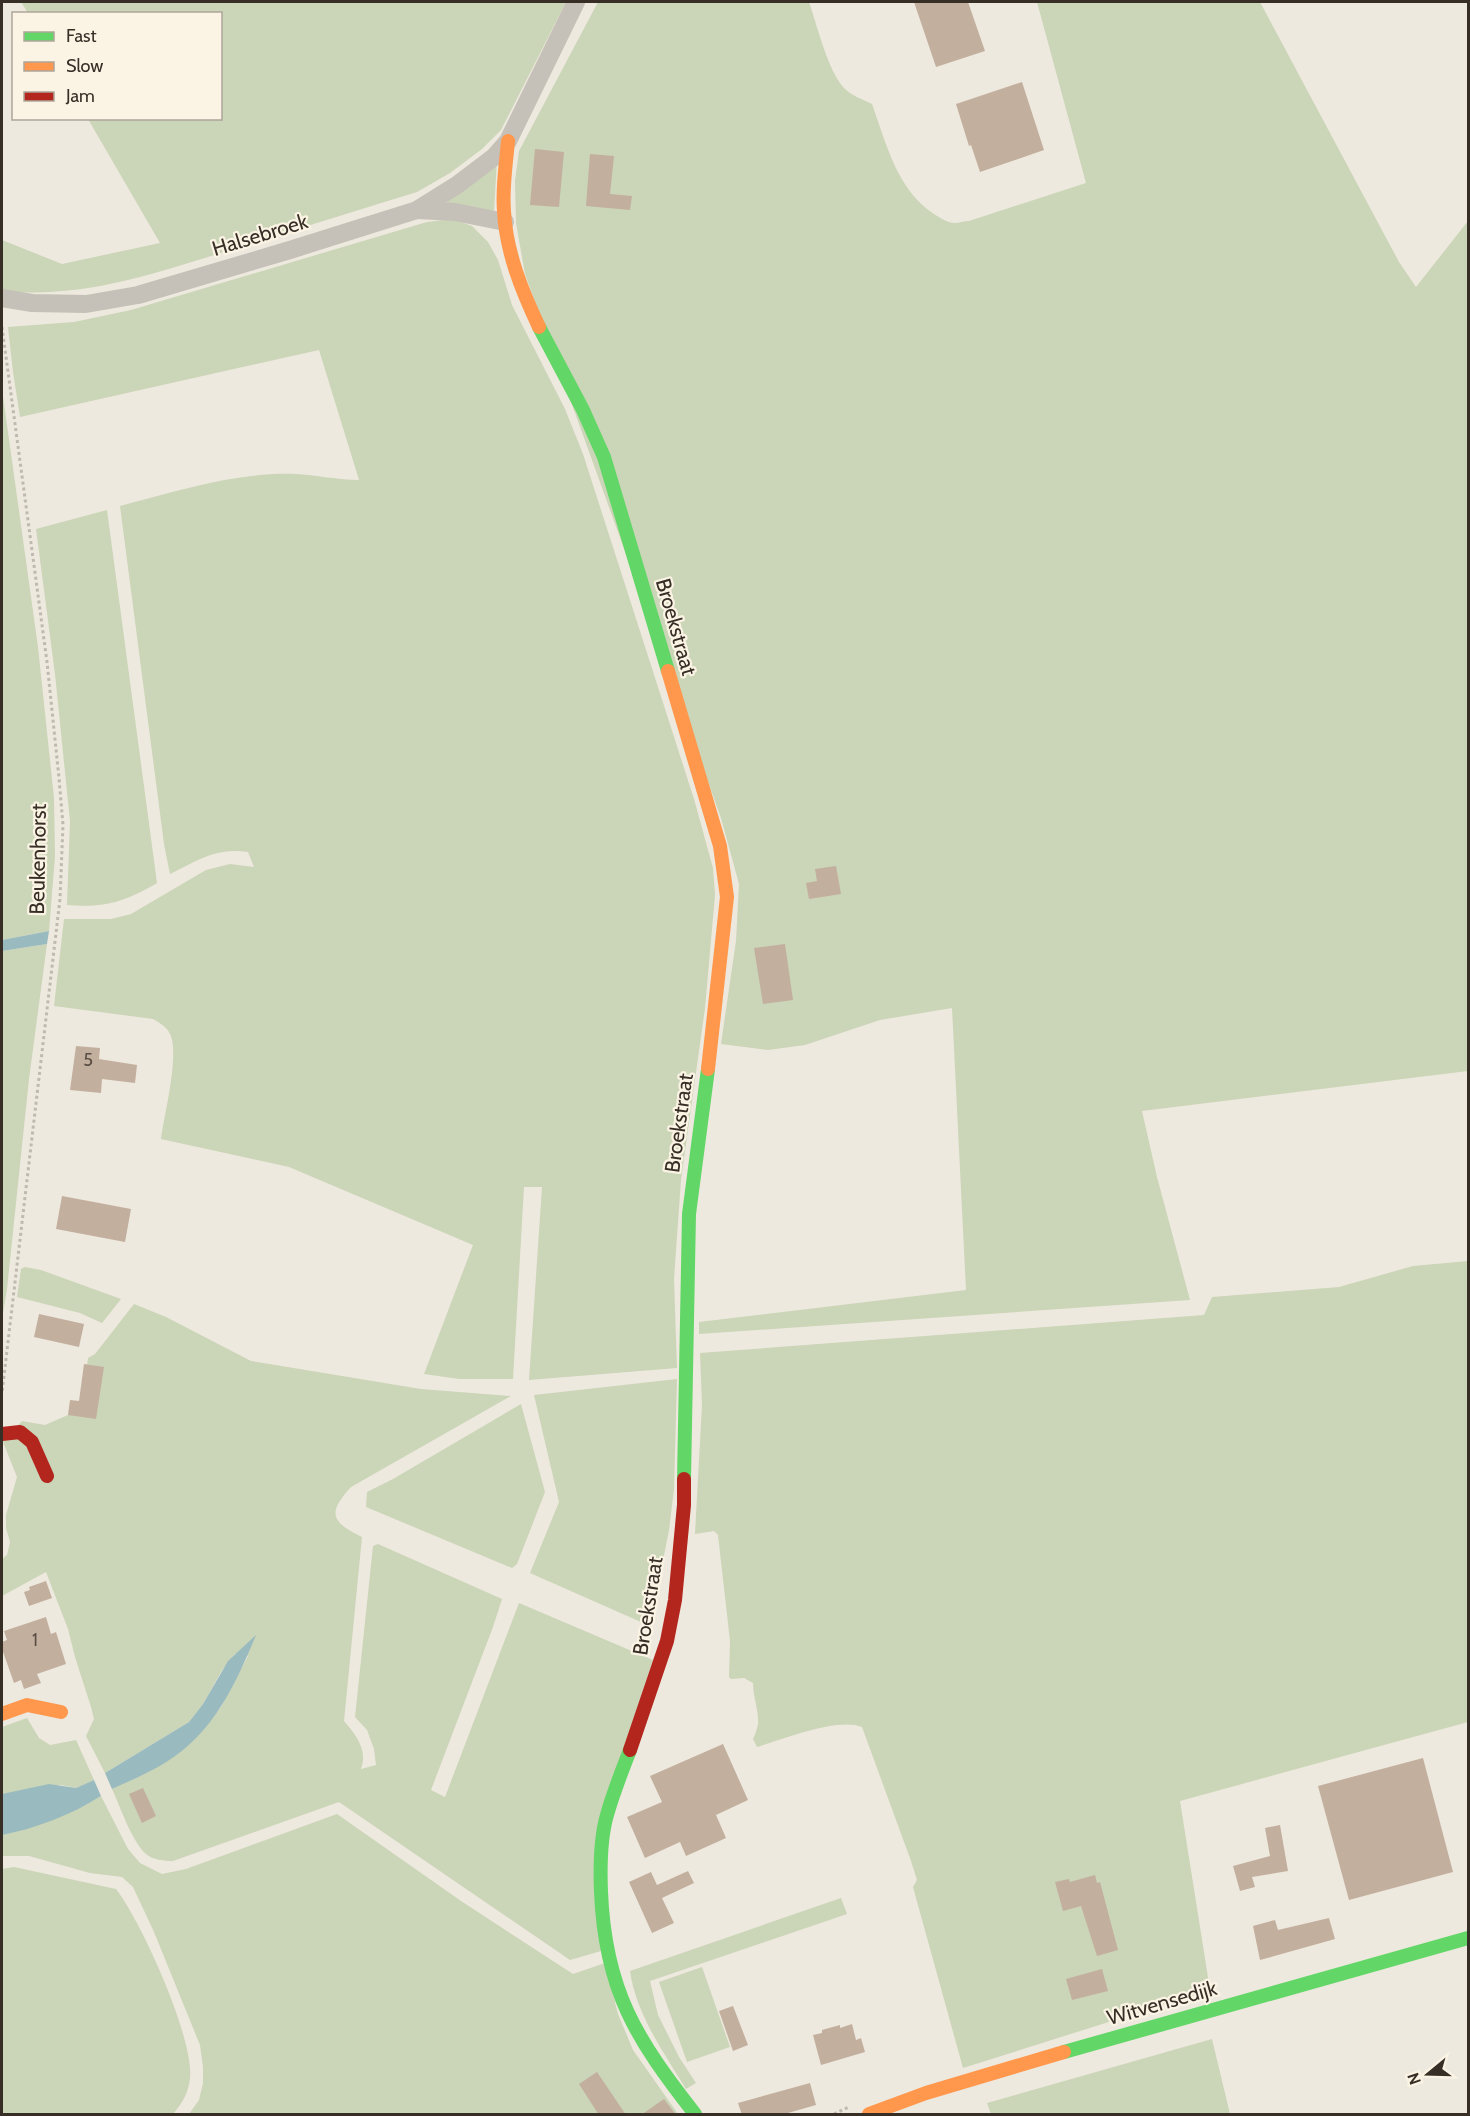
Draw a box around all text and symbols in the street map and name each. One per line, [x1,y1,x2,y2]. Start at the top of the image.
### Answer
legend [12,12,222,120]
text: Fast [66,25,97,47]
text: Slow [66,55,103,77]
text: Jam [65,85,95,107]
street label: Halsebroek [209,208,311,261]
street label: Broekstraat [651,575,702,678]
street label: Beukenhorst [24,803,51,915]
house number: 5 [83,1049,93,1071]
street label: Broekstraat [659,1072,698,1174]
street label: Broekstraat [627,1555,668,1657]
house number: 1 [32,1629,38,1651]
street label: Witvensedijk [1104,1975,1221,2031]
north arrow [1398,2044,1458,2104]
text: N [1403,2070,1425,2087]

